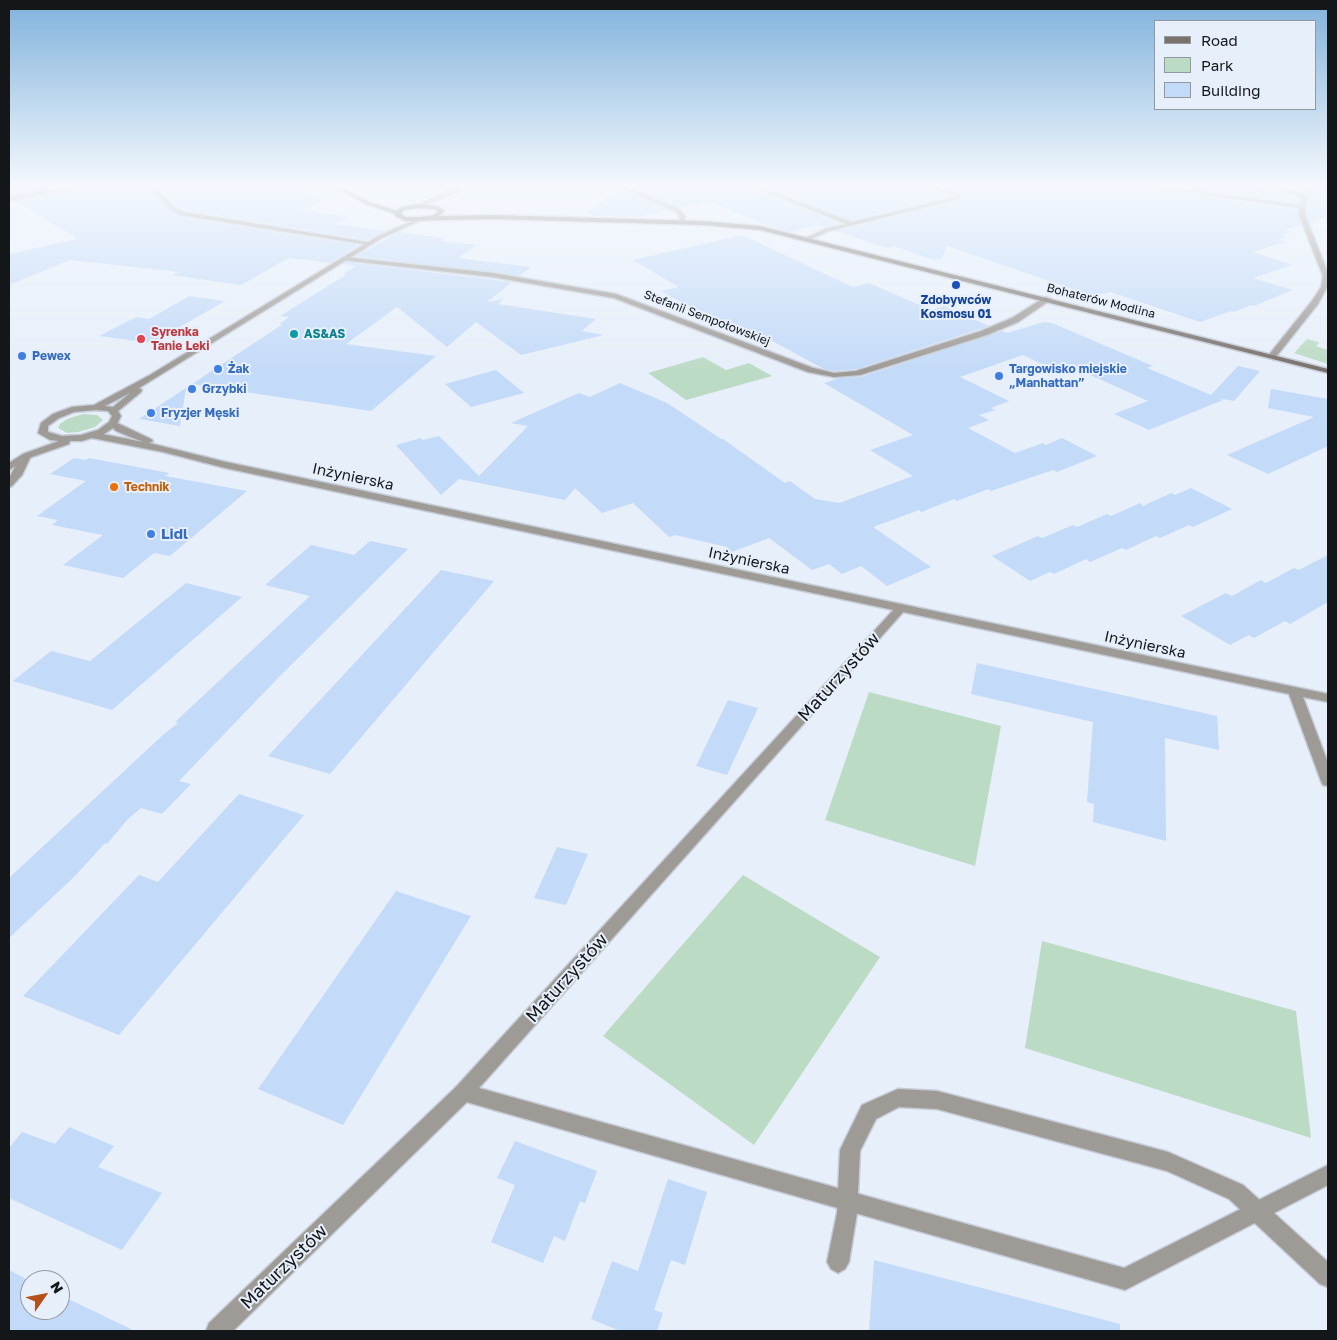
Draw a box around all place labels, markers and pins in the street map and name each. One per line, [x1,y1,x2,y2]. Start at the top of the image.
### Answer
marker: Zdobywców Kosmosu 01 [950,279,962,291]
place label: Zdobywców Kosmosu 01 [921,293,991,321]
place label: Syrenka Tanie Leki [151,325,210,353]
place label: AS&AS [304,327,345,341]
marker: AS&AS [288,328,300,340]
marker: Syrenka Tanie Leki [135,333,147,345]
place label: Pewex [32,349,71,363]
marker: Pewex [16,350,28,362]
place label: Żak [228,362,249,376]
place label: Targowisko miejskie „Manhattan” [1009,362,1127,390]
marker: Żak [212,363,224,375]
marker: Targowisko miejskie „Manhattan” [993,370,1005,382]
place label: Grzybki [202,382,247,396]
marker: Grzybki [186,383,198,395]
place label: Fryzjer Męski [161,406,239,420]
marker: Fryzjer Męski [145,407,157,419]
place label: Technik [124,480,170,494]
marker: Technik [108,481,120,493]
place label: Lidl [161,525,188,543]
marker: Lidl [145,528,157,540]

